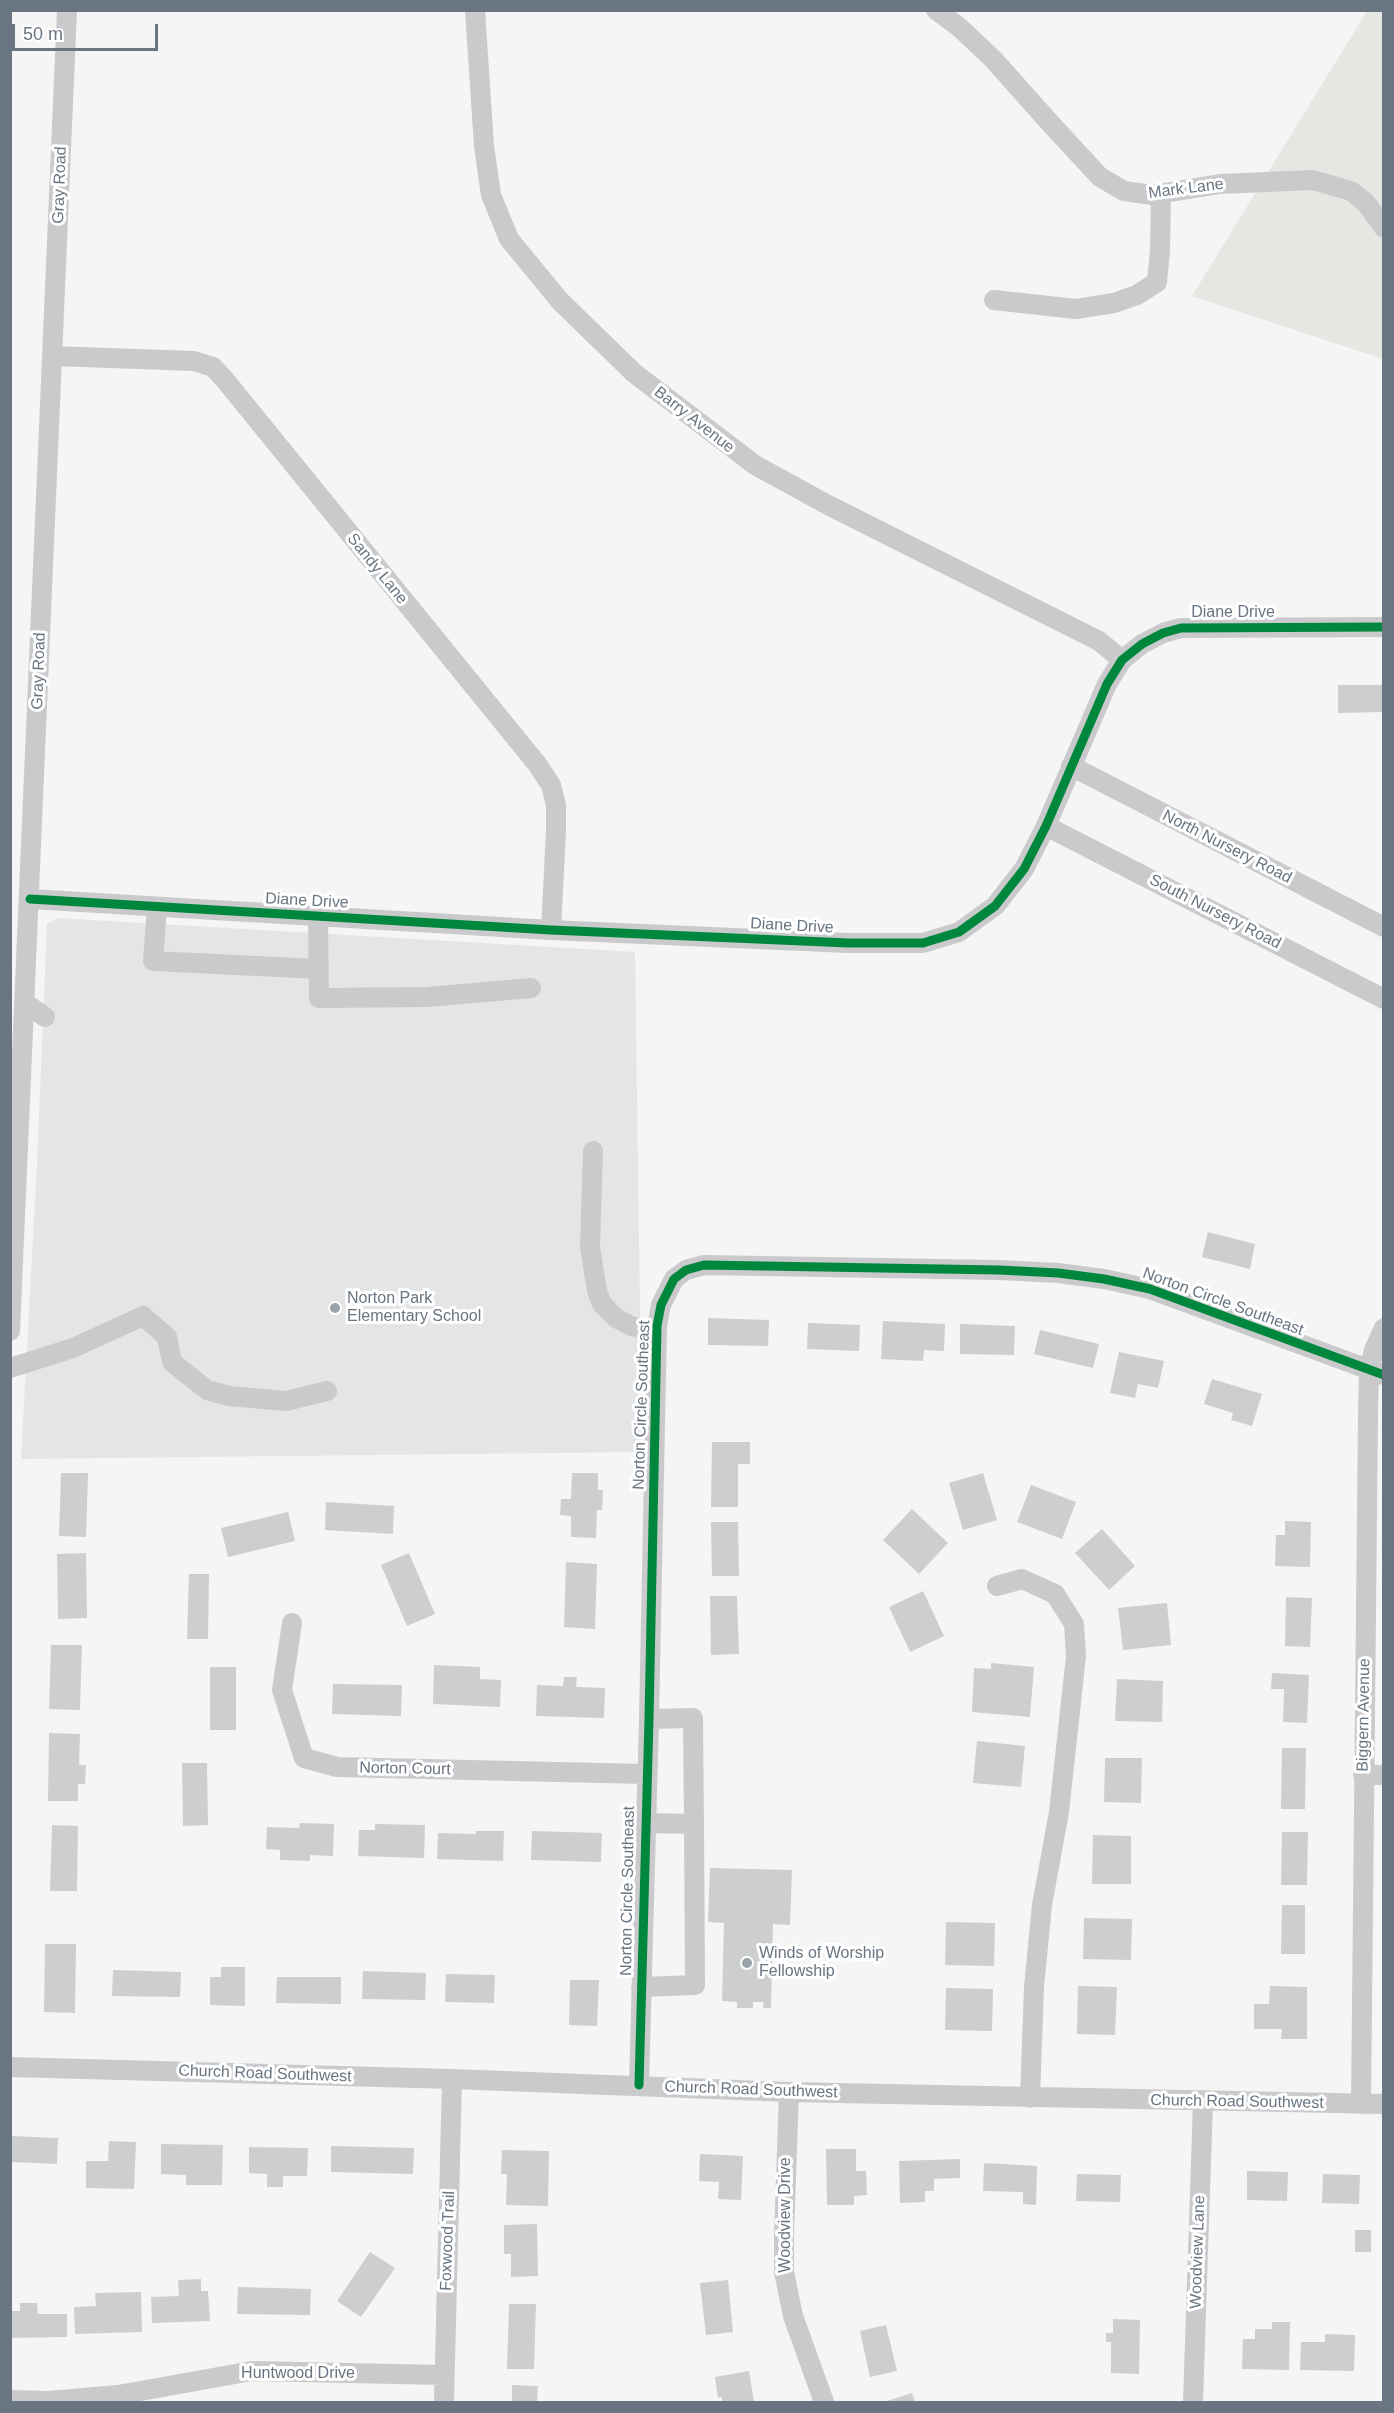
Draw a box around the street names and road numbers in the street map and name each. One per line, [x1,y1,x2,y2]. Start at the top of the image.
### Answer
street label: Gray Road [49,146,71,224]
street label: Mark Lane [1147,175,1225,203]
street label: Barry Avenue [650,383,738,457]
street label: Sandy Lane [343,530,411,608]
street label: Diane Drive [1191,603,1275,623]
street label: Gray Road [28,632,50,710]
street label: North Nursery Road [1159,806,1295,888]
street label: South Nursery Road [1146,871,1284,953]
street label: Diane Drive [265,889,349,913]
street label: Diane Drive [750,914,834,938]
street label: Norton Circle Southeast [1140,1264,1306,1340]
street label: Norton Circle Southeast [629,1320,655,1490]
street label: Biggern Avenue [1353,1658,1375,1772]
street label: Norton Court [359,1759,451,1779]
street label: Norton Circle Southeast [617,1806,639,1976]
street label: Church Road Southwest [178,2061,352,2087]
street label: Church Road Southwest [664,2077,838,2103]
street label: Church Road Southwest [1150,2091,1324,2113]
street label: Woodview Drive [776,2157,796,2273]
street label: Foxwood Trail [437,2191,459,2291]
street label: Woodview Lane [1186,2195,1210,2309]
street label: Huntwood Drive [241,2364,355,2384]

